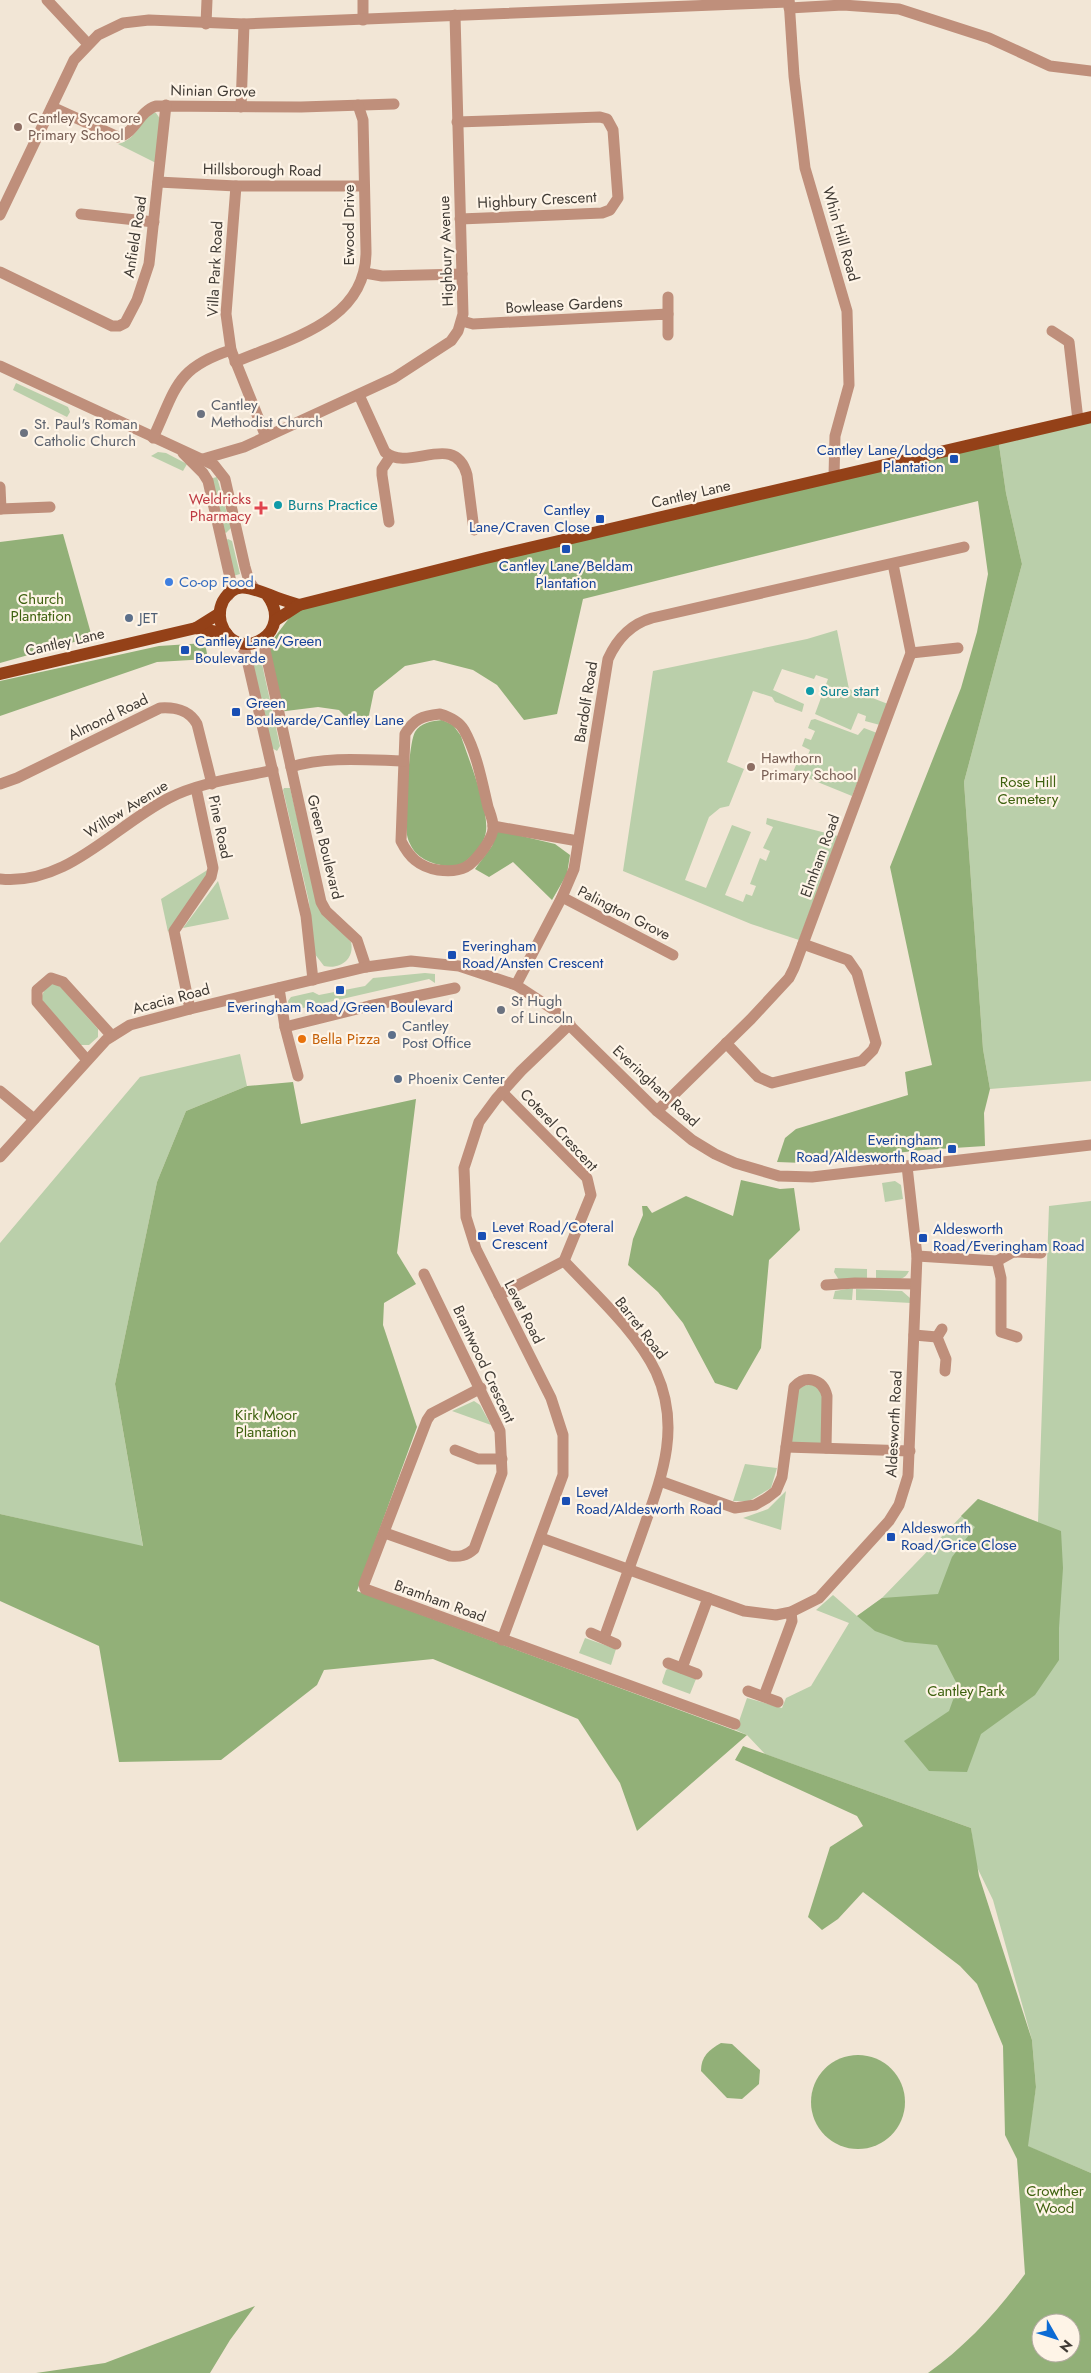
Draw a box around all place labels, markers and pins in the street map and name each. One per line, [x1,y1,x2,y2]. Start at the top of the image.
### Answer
place label: Cantley Sycamore Primary School [28,107,141,146]
marker: Cantley Sycamore Primary School [12,121,24,133]
place label: Cantley Methodist Church [211,394,323,433]
marker: Cantley Methodist Church [195,408,207,420]
place label: St. Paul's Roman Catholic Church [34,413,138,452]
marker: St. Paul's Roman Catholic Church [18,427,30,439]
place label: Cantley Lane/Lodge Plantation [817,439,944,478]
marker: Cantley Lane/Lodge Plantation [948,453,960,465]
place label: Weldricks Pharmacy [189,488,251,527]
place label: Burns Practice [288,494,378,516]
marker: Burns Practice [272,499,284,511]
place label: Cantley Lane/Craven Close [469,499,590,538]
marker: Weldricks Pharmacy [255,502,267,514]
marker: Cantley Lane/Craven Close [594,513,606,525]
marker: Cantley Lane/Beldam Plantation [560,543,572,555]
place label: Cantley Lane/Beldam Plantation [499,555,633,594]
place label: Co-op Food [179,571,254,593]
marker: Co-op Food [163,576,175,588]
place label: JET [137,607,158,629]
marker: JET [123,612,135,624]
place label: Cantley Lane/Green Boulevarde [195,630,322,669]
marker: Cantley Lane/Green Boulevarde [179,644,191,656]
place label: Sure start [820,680,879,702]
marker: Sure start [804,685,816,697]
place label: Green Boulevarde/Cantley Lane [246,692,404,731]
marker: Green Boulevarde/Cantley Lane [230,706,242,718]
place label: Hawthorn Primary School [761,747,857,786]
marker: Hawthorn Primary School [745,761,757,773]
place label: Everingham Road/Ansten Crescent [462,935,604,974]
marker: Everingham Road/Ansten Crescent [446,949,458,961]
marker: Everingham Road/Green Boulevard [334,984,346,996]
place label: St Hugh of Lincoln [511,990,573,1029]
place label: Everingham Road/Green Boulevard [227,996,453,1018]
marker: St Hugh of Lincoln [495,1004,507,1016]
place label: Cantley Post Office [402,1015,472,1054]
place label: Bella Pizza [312,1028,380,1050]
marker: Cantley Post Office [386,1029,398,1041]
marker: Bella Pizza [296,1033,308,1045]
place label: Phoenix Center [408,1068,506,1090]
marker: Phoenix Center [392,1073,404,1085]
place label: Everingham Road/Aldesworth Road [796,1129,942,1168]
marker: Everingham Road/Aldesworth Road [946,1143,958,1155]
place label: Levet Road/Coteral Crescent [492,1216,614,1255]
place label: Aldesworth Road/Everingham Road [933,1218,1085,1257]
marker: Levet Road/Coteral Crescent [476,1230,488,1242]
marker: Aldesworth Road/Everingham Road [917,1232,929,1244]
place label: Levet Road/Aldesworth Road [576,1481,722,1520]
marker: Levet Road/Aldesworth Road [560,1495,572,1507]
place label: Aldesworth Road/Grice Close [901,1517,1017,1556]
marker: Aldesworth Road/Grice Close [885,1531,897,1543]

